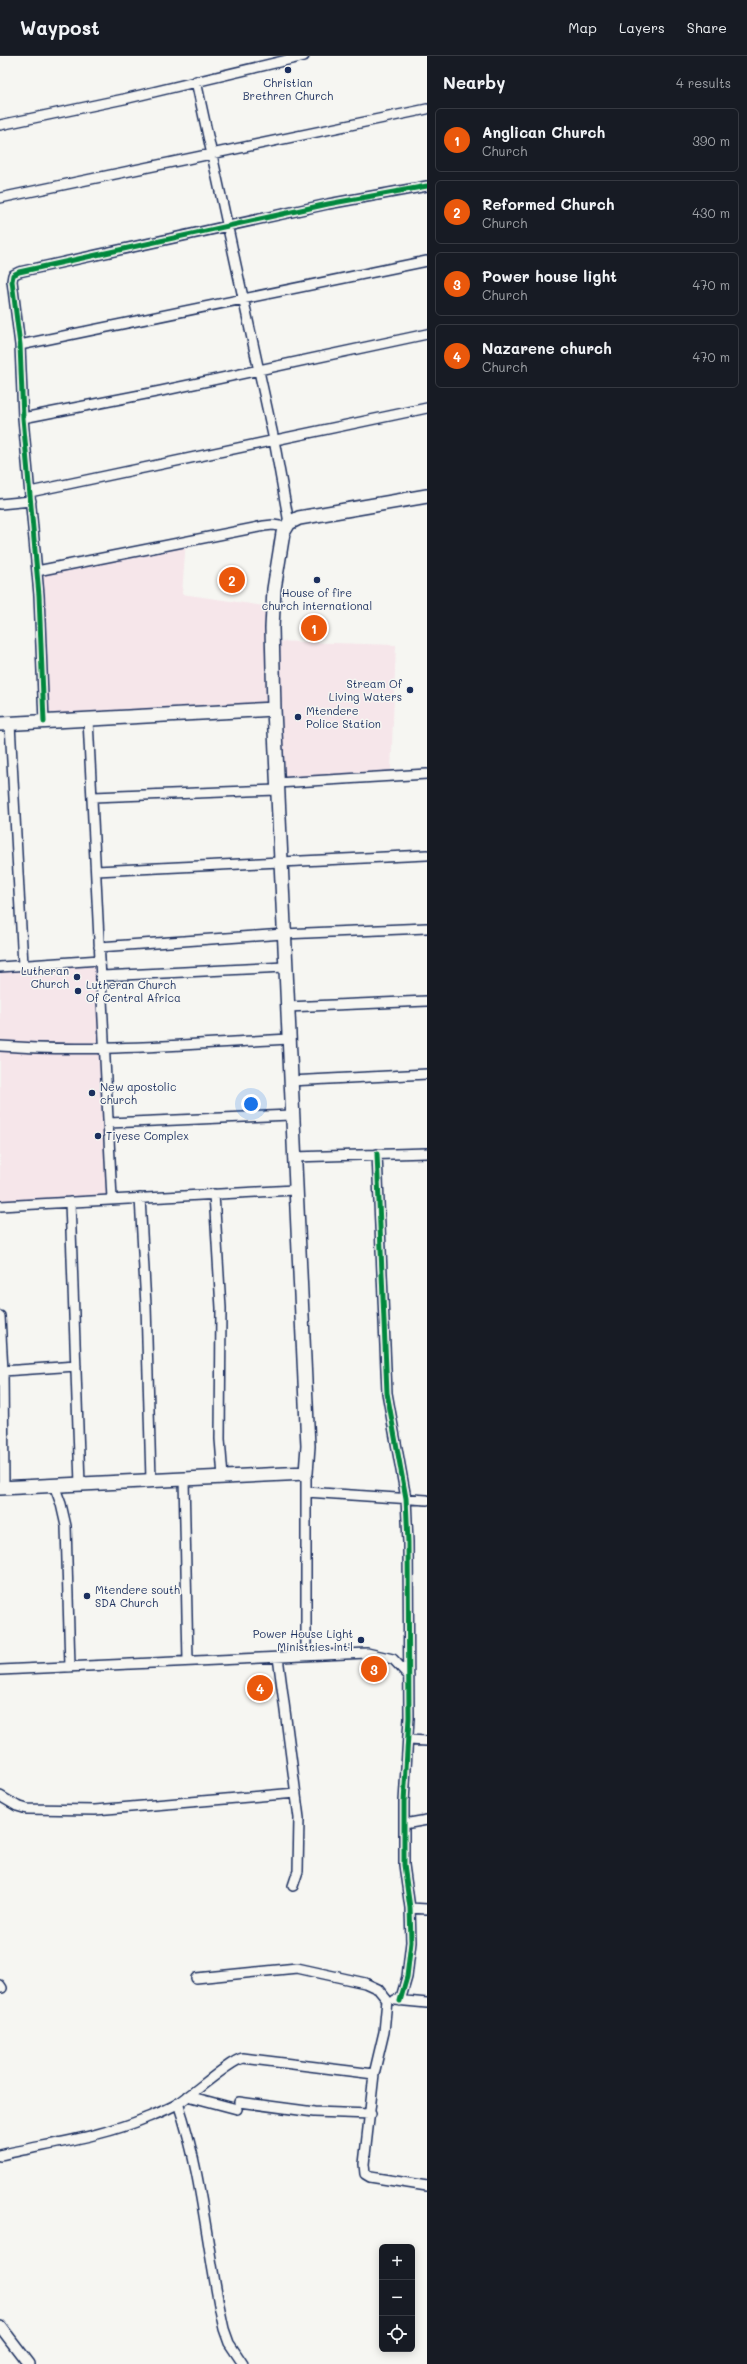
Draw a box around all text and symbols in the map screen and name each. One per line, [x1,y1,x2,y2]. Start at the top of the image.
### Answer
text: Waypost [20,15,100,40]
text: Map [568,18,597,37]
text: Layers [619,18,665,37]
text: Share [687,18,727,37]
marker: Christian Brethren Church [283,65,293,75]
text: Nearby [443,71,505,93]
text: 4 results [676,74,731,91]
place label: Christian Brethren Church [243,75,333,103]
text: Anglican Church [482,122,605,142]
text: 1 [454,132,460,149]
text: 390 m [692,132,730,149]
text: Church [482,142,527,159]
text: Reformed Church [482,194,614,214]
text: 2 [453,204,461,221]
text: 430 m [692,204,730,221]
text: Church [482,214,527,231]
text: Power house light [482,266,617,286]
text: 3 [453,276,461,293]
text: 470 m [693,276,730,293]
text: Church [482,286,527,303]
text: Nazarene church [482,338,612,358]
text: 4 [453,348,461,365]
text: 470 m [693,348,730,365]
text: Church [482,358,527,375]
pin: 2 [219,565,245,595]
marker: House of fire church international [312,575,322,585]
place label: House of fire church international [262,585,372,613]
pin: 1 [301,613,327,643]
place label: Stream Of Living Waters [329,676,403,704]
marker: Stream Of Living Waters [405,685,415,695]
place label: Mtendere Police Station [306,703,381,731]
marker: Mtendere Police Station [293,712,303,722]
place label: Lutheran Church [21,963,69,991]
marker: Lutheran Church [72,972,82,982]
place label: Lutheran Church Of Central Africa [86,977,181,1005]
marker: Lutheran Church Of Central Africa [73,986,83,996]
place label: New apostolic church [100,1079,176,1107]
marker: New apostolic church [87,1088,97,1098]
your location [241,1094,261,1114]
place label: Tiyese Complex [106,1128,189,1143]
marker: Tiyese Complex [93,1131,103,1141]
place label: Mtendere south SDA Church [95,1582,180,1610]
marker: Mtendere south SDA Church [82,1591,92,1601]
place label: Power House Light Ministries int'l [253,1626,353,1654]
marker: Power House Light Ministries int'l [356,1635,366,1645]
pin: 3 [361,1654,387,1684]
pin: 4 [247,1673,273,1703]
map controls [379,2244,415,2352]
button: + [379,2244,415,2280]
button: − [379,2280,415,2316]
button: locate [379,2316,415,2352]

